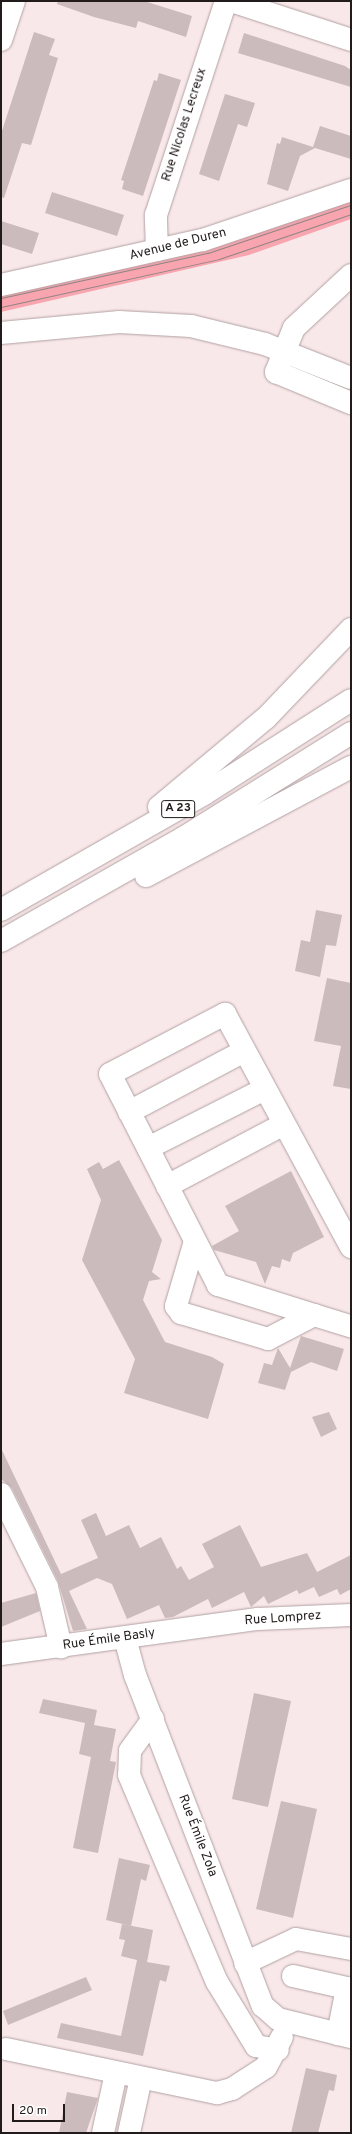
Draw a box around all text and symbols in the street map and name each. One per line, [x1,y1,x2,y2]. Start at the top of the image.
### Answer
street label: Rue Nicolas Lecreux [159,66,211,184]
street label: Avenue de Duren [128,225,228,265]
road number: A 23 [160,799,196,819]
street label: Rue Lomprez [244,1609,322,1629]
street label: Rue Émile Basly [62,1626,156,1654]
street label: Rue Émile Zola [174,1793,220,1879]
scale bar [14,2096,67,2122]
text: 20 m [19,2103,47,2119]

